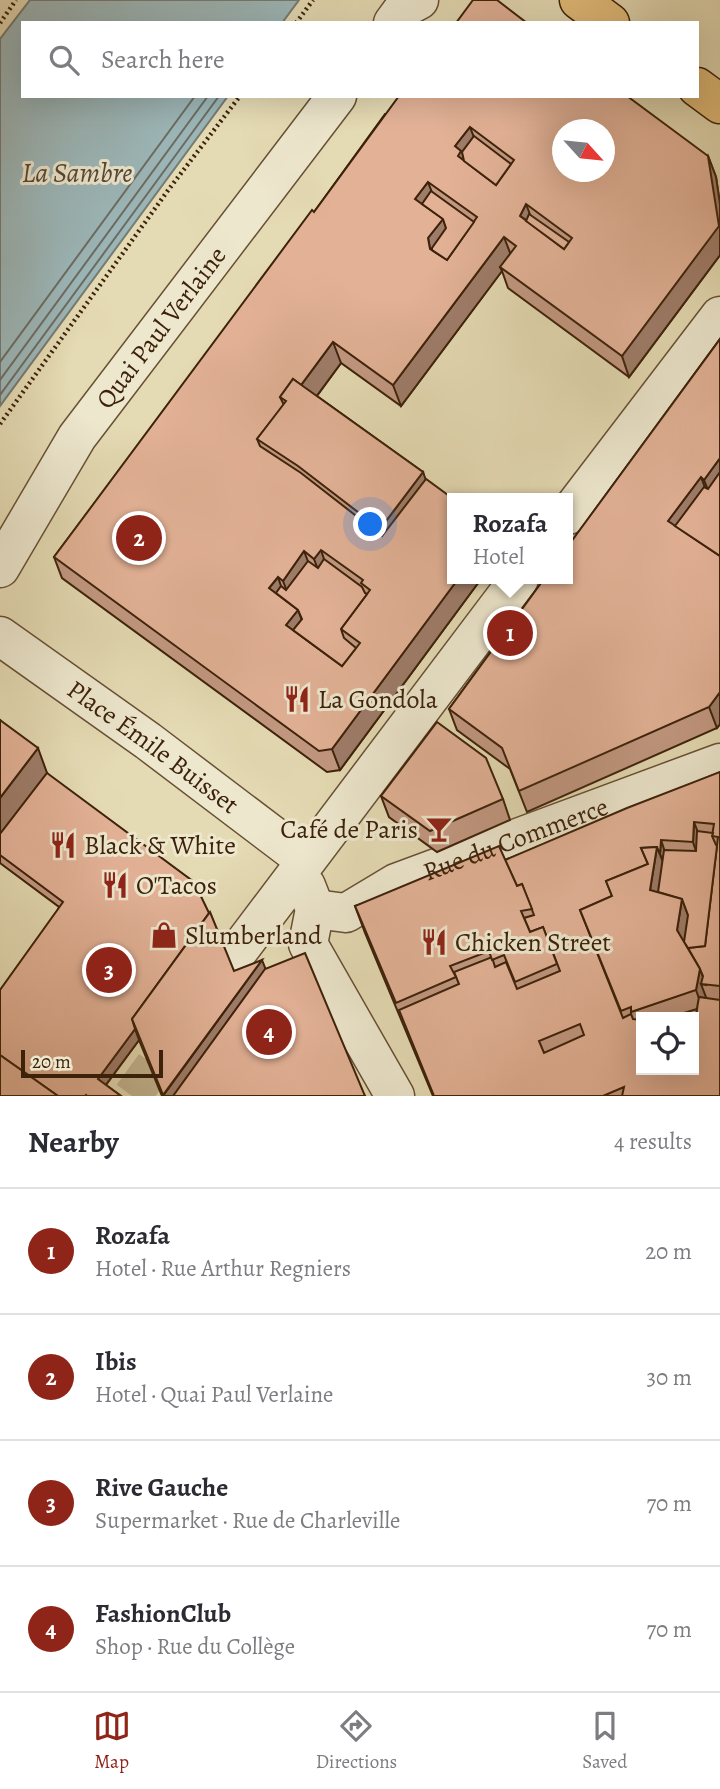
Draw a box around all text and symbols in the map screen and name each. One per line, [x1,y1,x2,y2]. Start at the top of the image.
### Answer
search box [21,21,699,98]
icon: search [45,41,83,79]
text: Search here [101,42,225,77]
north arrow [552,119,615,182]
water label: La Sambre [22,154,132,192]
street label: Quai Paul Verlaine [88,239,234,416]
popup [447,493,573,584]
text: Rozafa [472,506,548,541]
your location [353,507,387,541]
pin: 2 [116,512,162,564]
text: Hotel [472,541,524,572]
pin: 1 [487,607,533,659]
street label: Place Émile Buisset [60,672,246,822]
place label: La Gondola [318,682,438,717]
restaurant icon: La Gondola [282,684,312,714]
street label: Rue du Commerce [418,789,613,889]
place label: Café de Paris [280,812,418,847]
bar icon: Café de Paris [424,814,454,844]
place label: Black & White [84,828,236,863]
restaurant icon: Black & White [48,830,78,860]
place label: O'Tacos [136,868,217,903]
restaurant icon: O'Tacos [100,870,130,900]
place label: Slumberland [185,918,322,953]
shop icon: Slumberland [149,920,179,950]
place label: Chicken Street [455,925,611,960]
restaurant icon: Chicken Street [419,927,449,957]
pin: 3 [86,944,132,996]
pin: 4 [246,1006,292,1058]
map controls [636,1012,699,1075]
button: locate [636,1012,699,1075]
scale bar [21,1047,163,1079]
text: 20 m [32,1049,71,1075]
text: Nearby [28,1122,119,1162]
text: 4 results [614,1126,692,1157]
text: Rozafa [95,1218,170,1253]
text: 1 [47,1236,55,1267]
text: 20 m [645,1236,692,1267]
text: Hotel · Rue Arthur Regniers [95,1253,351,1284]
text: Ibis [95,1344,137,1379]
text: 2 [45,1362,57,1393]
text: 30 m [646,1362,692,1393]
text: Hotel · Quai Paul Verlaine [95,1379,333,1410]
text: Rive Gauche [95,1470,228,1505]
text: 3 [46,1488,56,1519]
text: 70 m [646,1488,692,1519]
text: Supermarket · Rue de Charleville [95,1505,400,1536]
text: FashionClub [95,1596,231,1631]
text: 4 [46,1614,56,1645]
text: 70 m [646,1614,692,1645]
text: Shop · Rue du Collège [95,1631,295,1662]
tab: Map [93,1707,131,1775]
tab: Directions [316,1707,397,1775]
tab: Saved [582,1707,627,1775]

